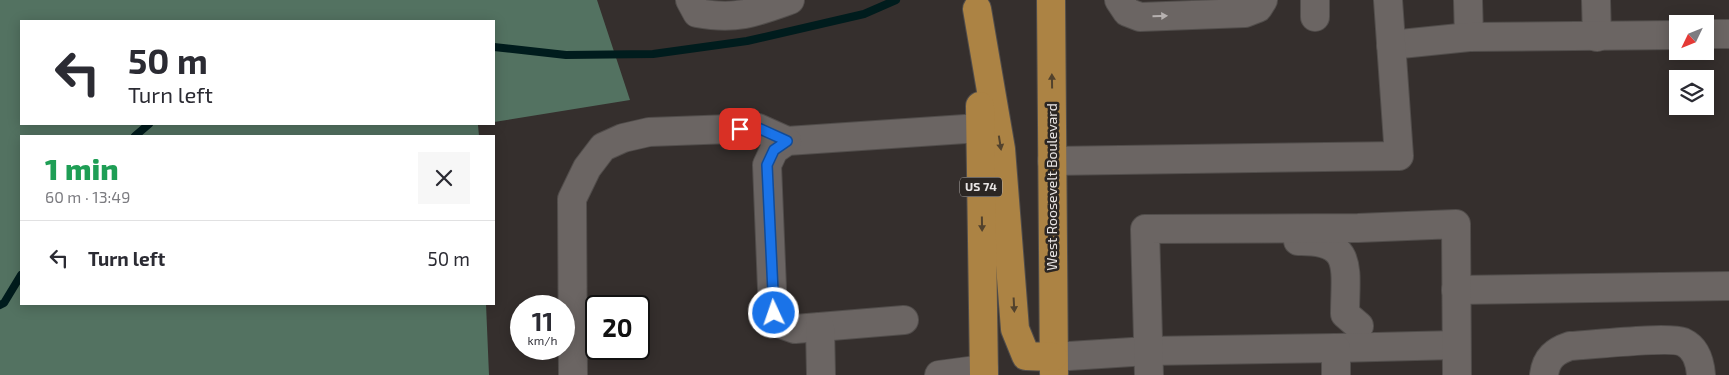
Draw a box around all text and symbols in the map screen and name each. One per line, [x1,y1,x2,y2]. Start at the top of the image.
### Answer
one-way arrow [1153,12,1169,20]
north arrow [1669,15,1714,60]
map controls [1669,15,1714,115]
text: 50 m [128,39,208,81]
icon: left [45,40,110,105]
button: layers [1669,70,1714,115]
one-way arrow [1047,73,1055,89]
text: Turn left [128,81,213,107]
street label: West Roosevelt Boulevard [1043,103,1060,271]
pin [719,108,761,150]
icon: arrive [726,115,754,143]
one-way arrow [996,136,1004,152]
text: 1 min [45,150,119,186]
button: close [418,152,470,204]
road number: US 74 [960,178,1002,196]
text: 60 m · 13:49 [45,187,130,206]
one-way arrow [978,216,986,232]
icon: left [45,244,73,272]
text: Turn left [88,247,165,270]
text: 50 m [427,247,470,270]
position arrow [747,286,799,338]
speed limit sign: 20 [585,295,650,360]
one-way arrow [1011,297,1019,313]
text: 11 [532,306,553,336]
text: km/h [528,333,557,347]

